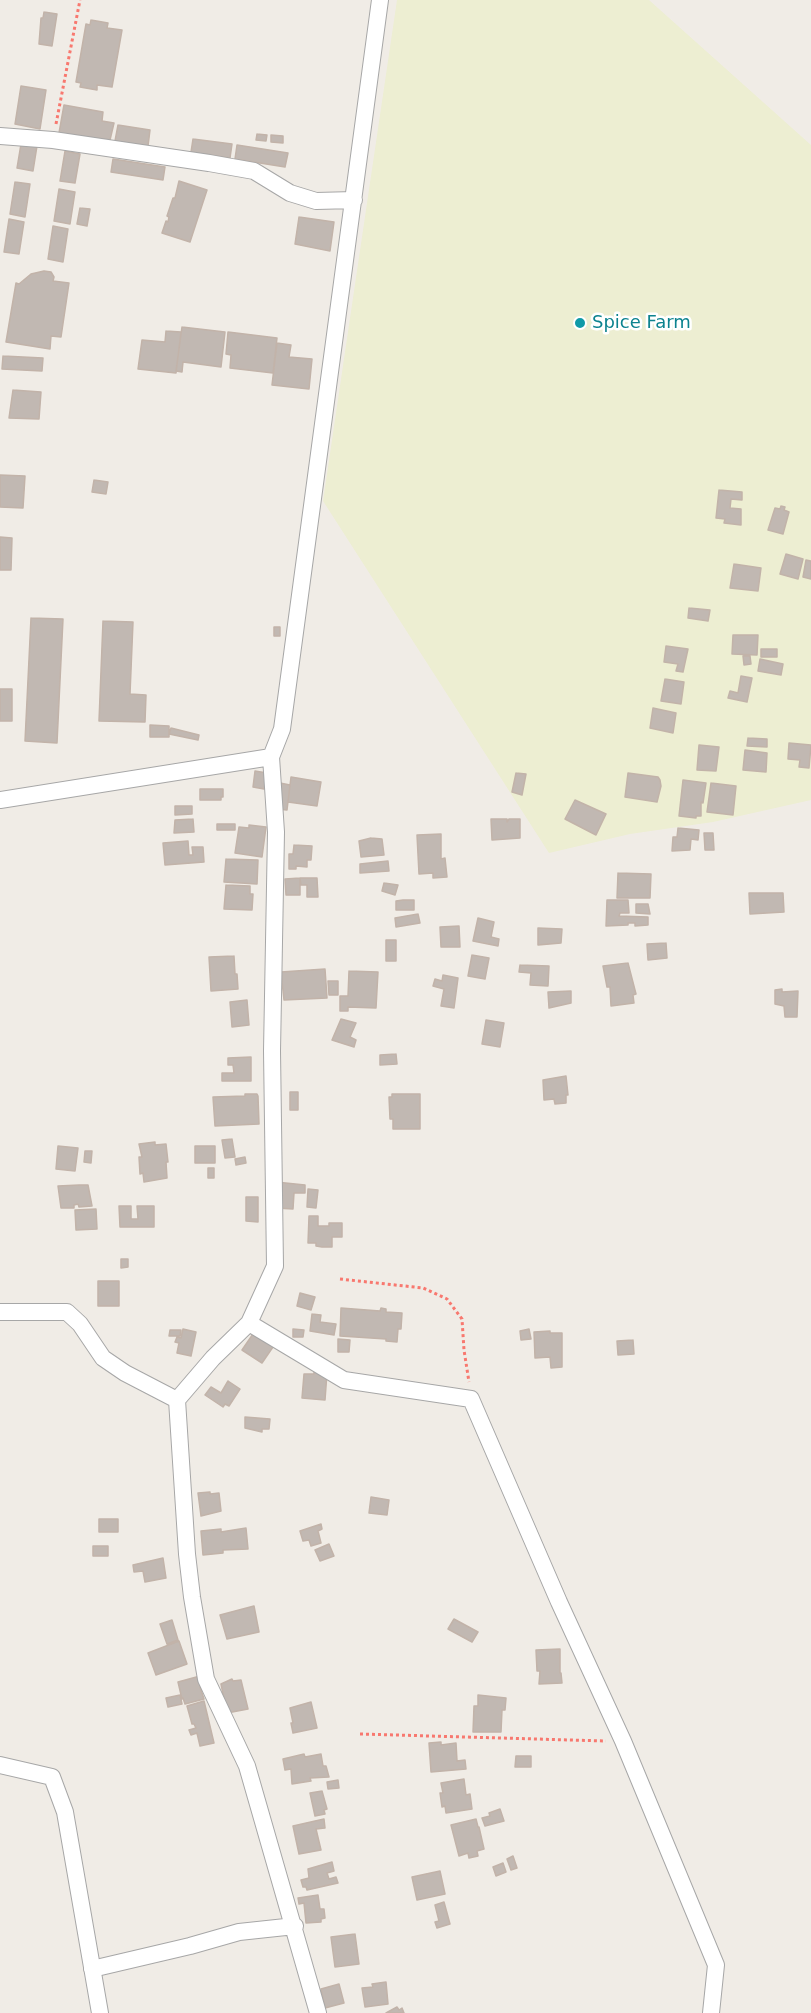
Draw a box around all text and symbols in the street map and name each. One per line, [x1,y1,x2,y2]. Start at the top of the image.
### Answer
place label: Spice Farm [592,312,691,334]
marker: Spice Farm [573,316,587,330]

